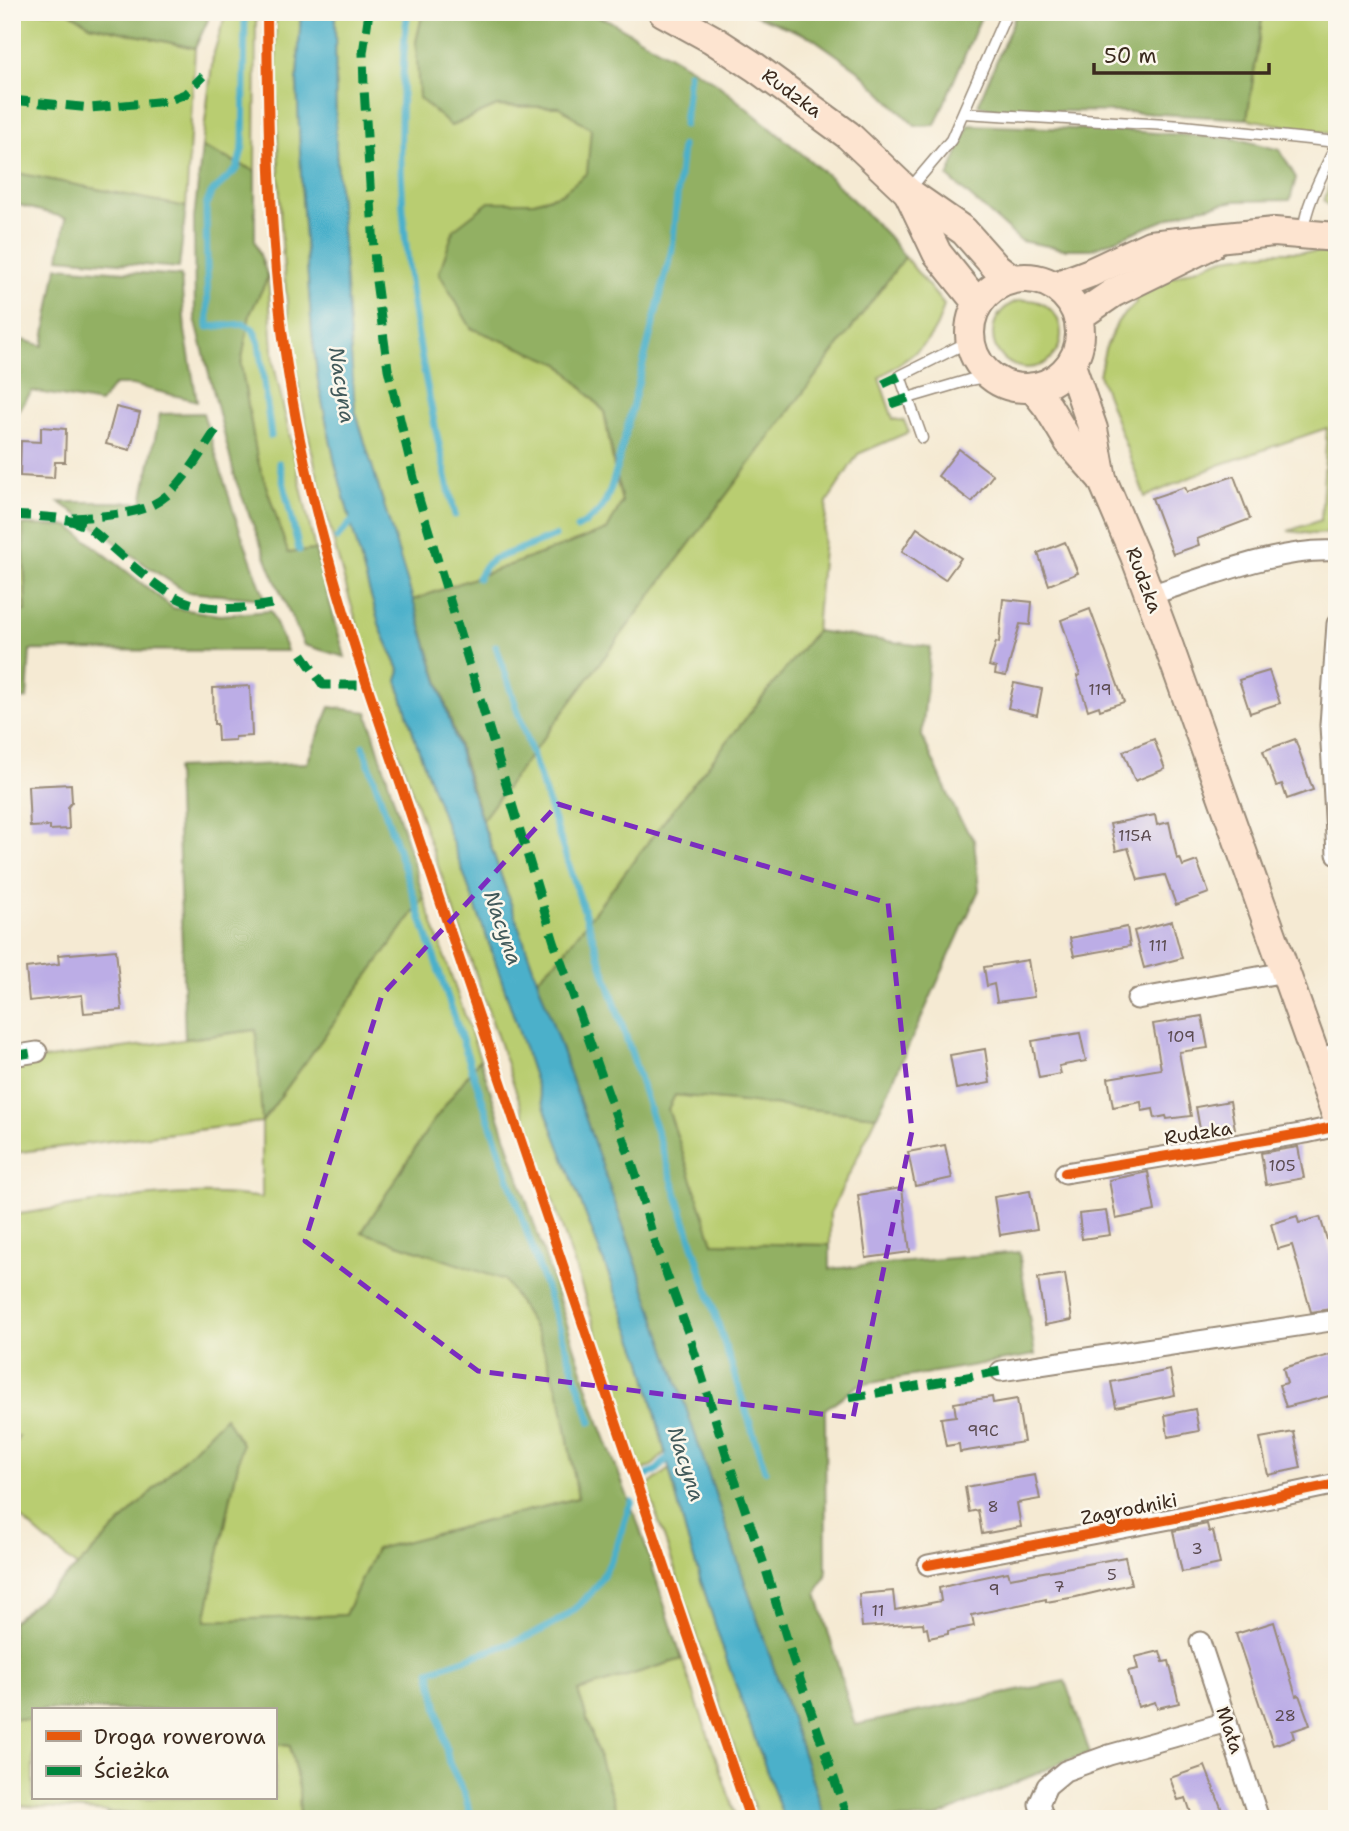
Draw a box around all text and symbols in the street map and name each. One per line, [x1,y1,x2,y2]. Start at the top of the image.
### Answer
scale bar [1094,32,1268,76]
text: 50 m [1104,42,1157,70]
street label: Rudzka [757,63,827,123]
water label: Nacyna [322,345,362,425]
street label: Rudzka [1120,544,1168,617]
house number: 119 [1088,679,1112,700]
house number: 115A [1118,825,1152,846]
water label: Nacyna [477,887,529,969]
house number: 111 [1149,935,1167,956]
house number: 109 [1167,1026,1195,1047]
street label: Rudzka [1162,1115,1234,1151]
house number: 105 [1268,1155,1296,1176]
house number: 99C [967,1420,999,1441]
water label: Nacyna [661,1423,711,1505]
street label: Zagrodniki [1079,1487,1179,1531]
house number: 8 [987,1496,999,1517]
house number: 3 [1191,1538,1203,1559]
house number: 5 [1107,1564,1117,1585]
house number: 7 [1053,1576,1065,1597]
house number: 9 [988,1579,1000,1600]
house number: 11 [872,1600,884,1621]
street label: Mała [1210,1703,1250,1757]
house number: 28 [1274,1705,1296,1726]
legend [32,1708,276,1800]
text: Droga rowerowa [94,1723,266,1751]
text: Ścieżka [94,1756,169,1785]

